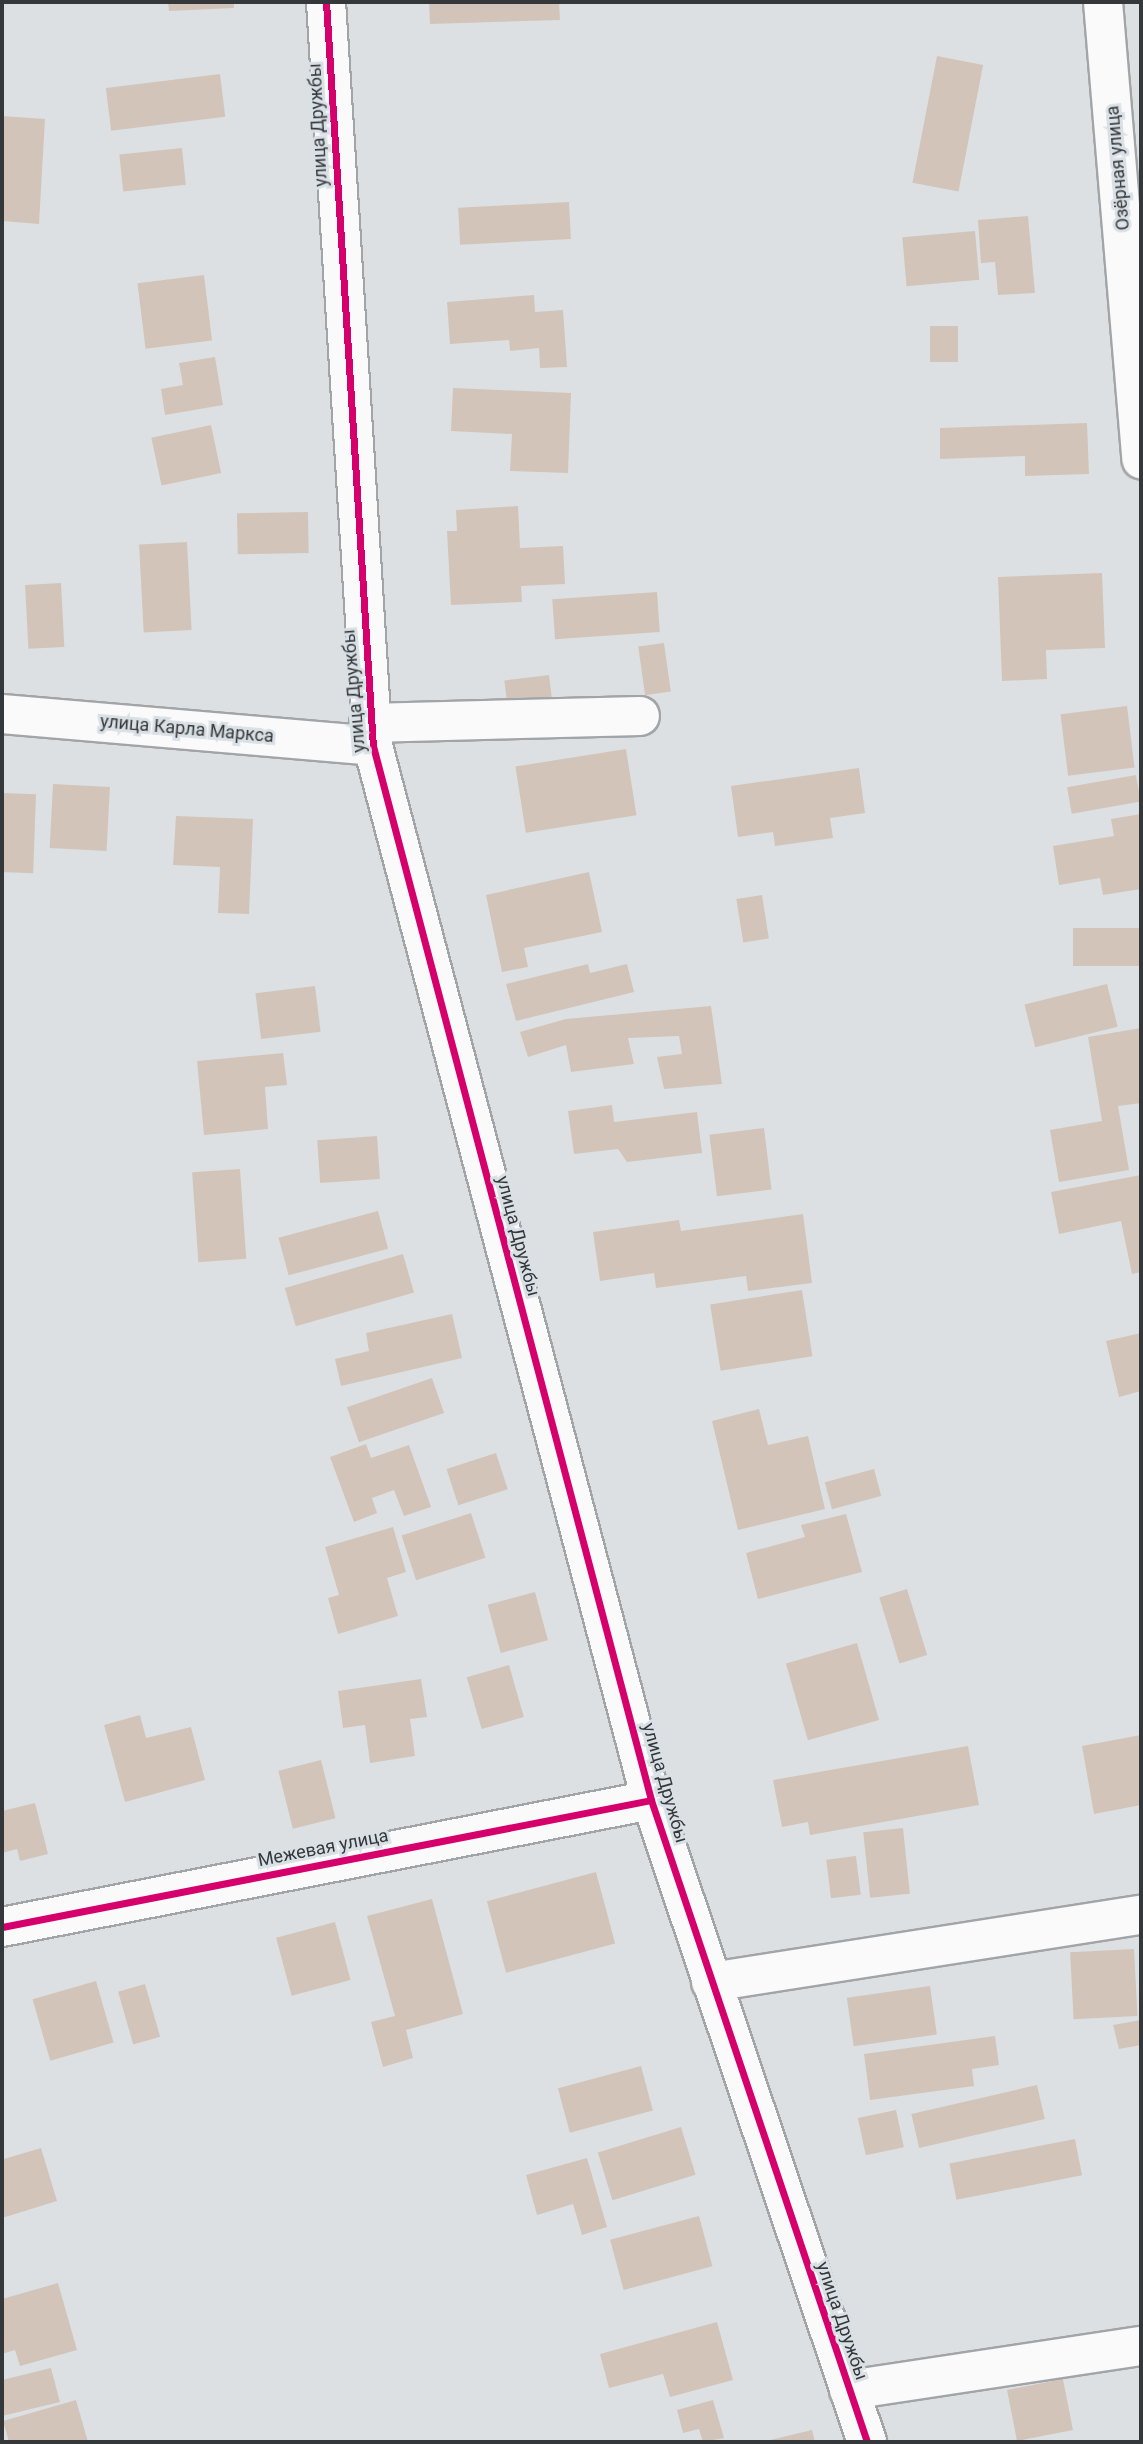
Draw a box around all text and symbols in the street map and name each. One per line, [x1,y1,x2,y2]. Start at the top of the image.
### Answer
street label: улица Дружбы [304,63,332,187]
street label: Озёрная улица [1102,105,1134,231]
street label: улица Дружбы [338,628,370,754]
street label: улица Карла Маркса [99,711,275,747]
street label: улица Дружбы [492,1173,544,1299]
street label: улица Дружбы [638,1721,692,1845]
street label: Межевая улица [256,1825,390,1871]
street label: улица Дружбы [812,2259,872,2383]

